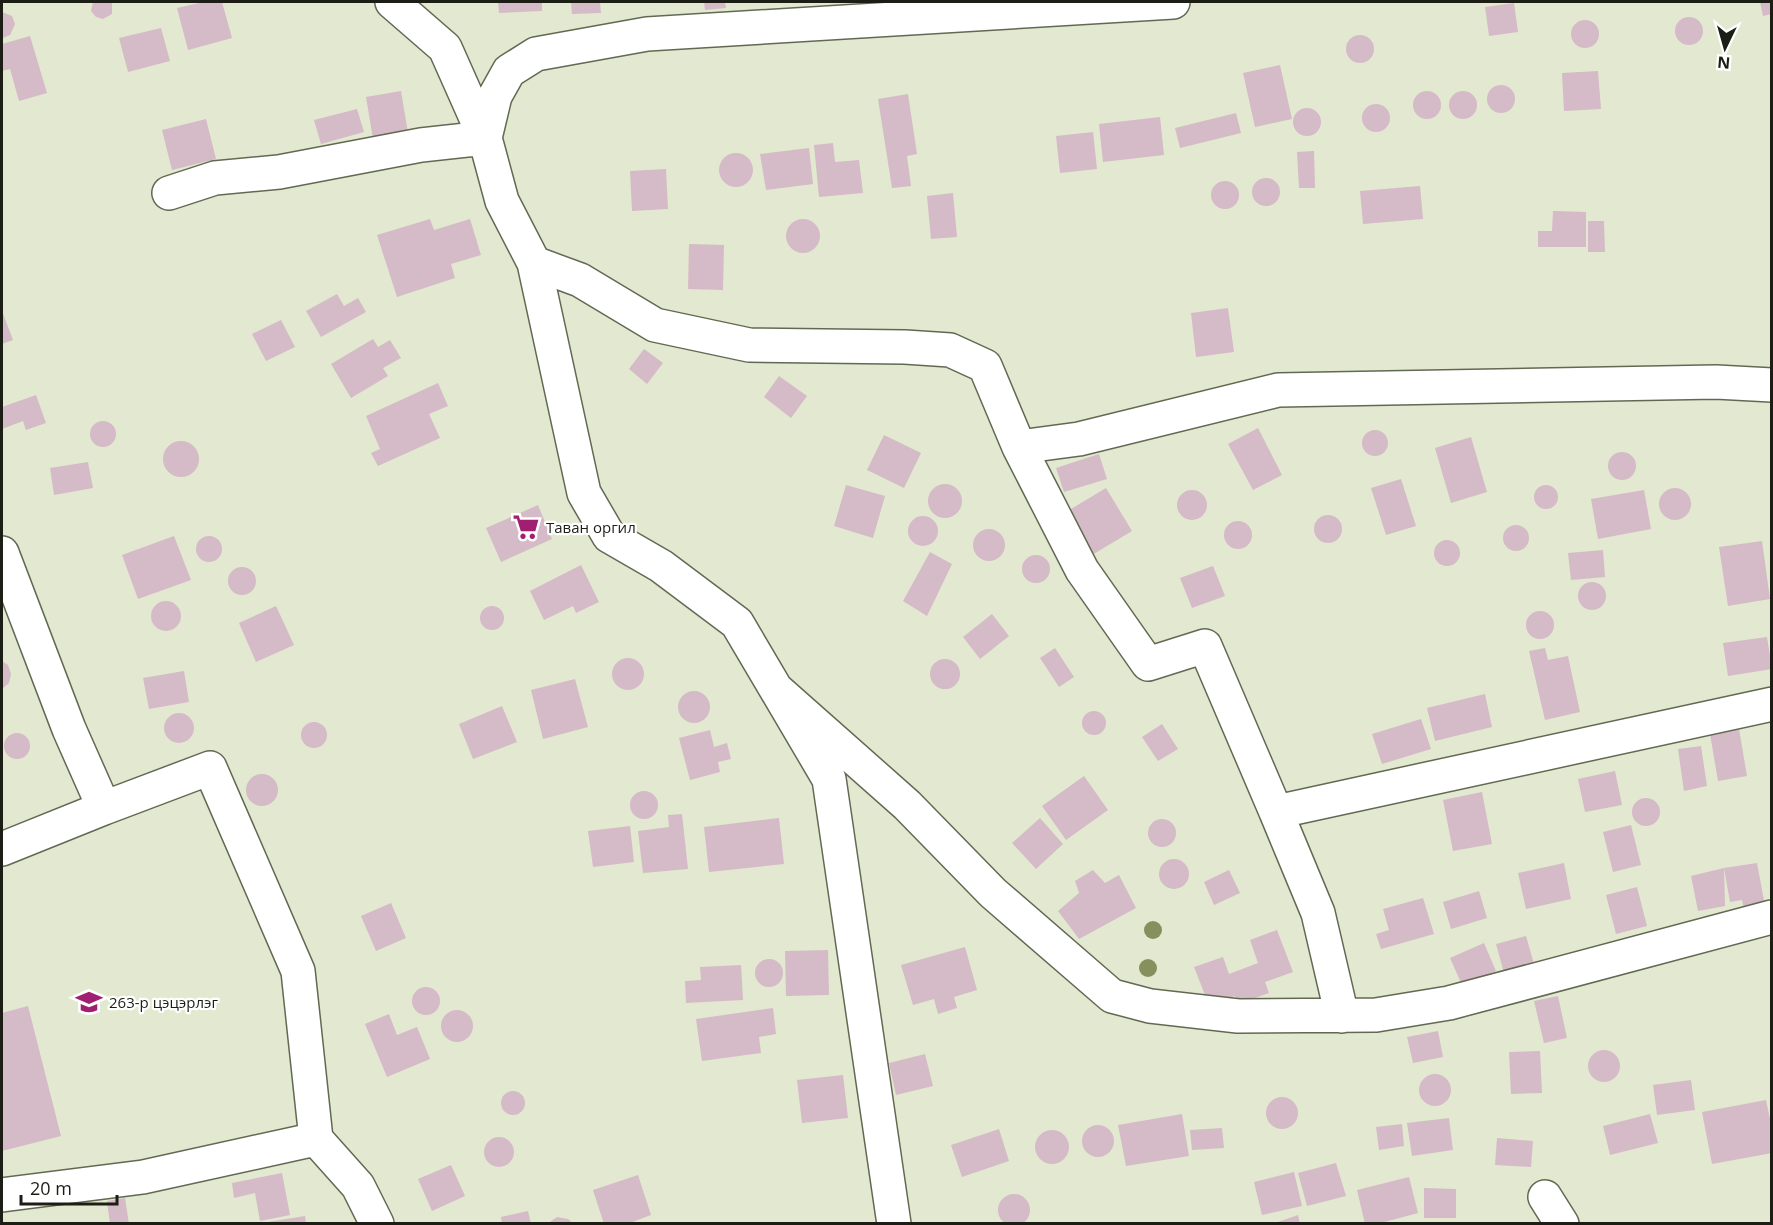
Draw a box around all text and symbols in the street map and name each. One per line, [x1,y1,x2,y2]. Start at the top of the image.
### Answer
north arrow [1695,18,1755,78]
text: N [1716,51,1731,74]
supermarket icon: Таван оргил [511,512,541,542]
place label: Таван оргил [546,517,636,537]
school or university icon: 263-р цэцэрлэг [74,987,104,1017]
place label: 263-р цэцэрлэг [109,992,218,1012]
scale bar [21,1168,117,1206]
text: 20 m [30,1176,72,1200]

